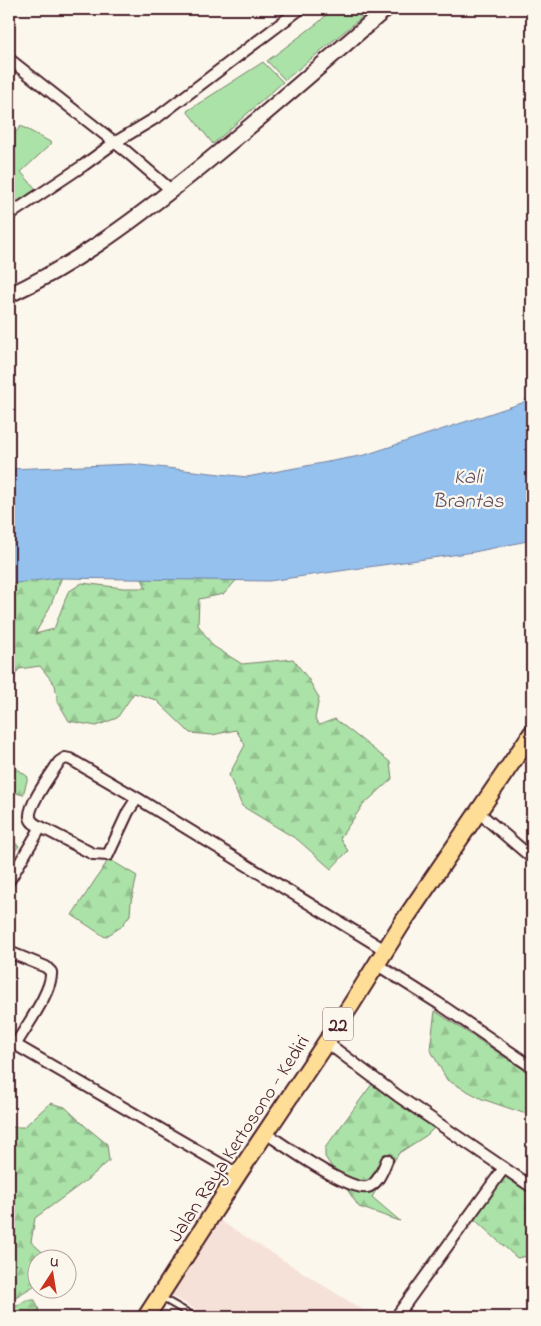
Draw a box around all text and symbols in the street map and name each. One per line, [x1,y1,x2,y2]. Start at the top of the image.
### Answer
water label: Kali Brantas [432,463,504,517]
road number: 22 [323,1008,353,1040]
street label: Jalan Raya Kertosono - Kediri [162,1030,318,1249]
north arrow [28,1248,78,1298]
text: U [48,1252,61,1274]

